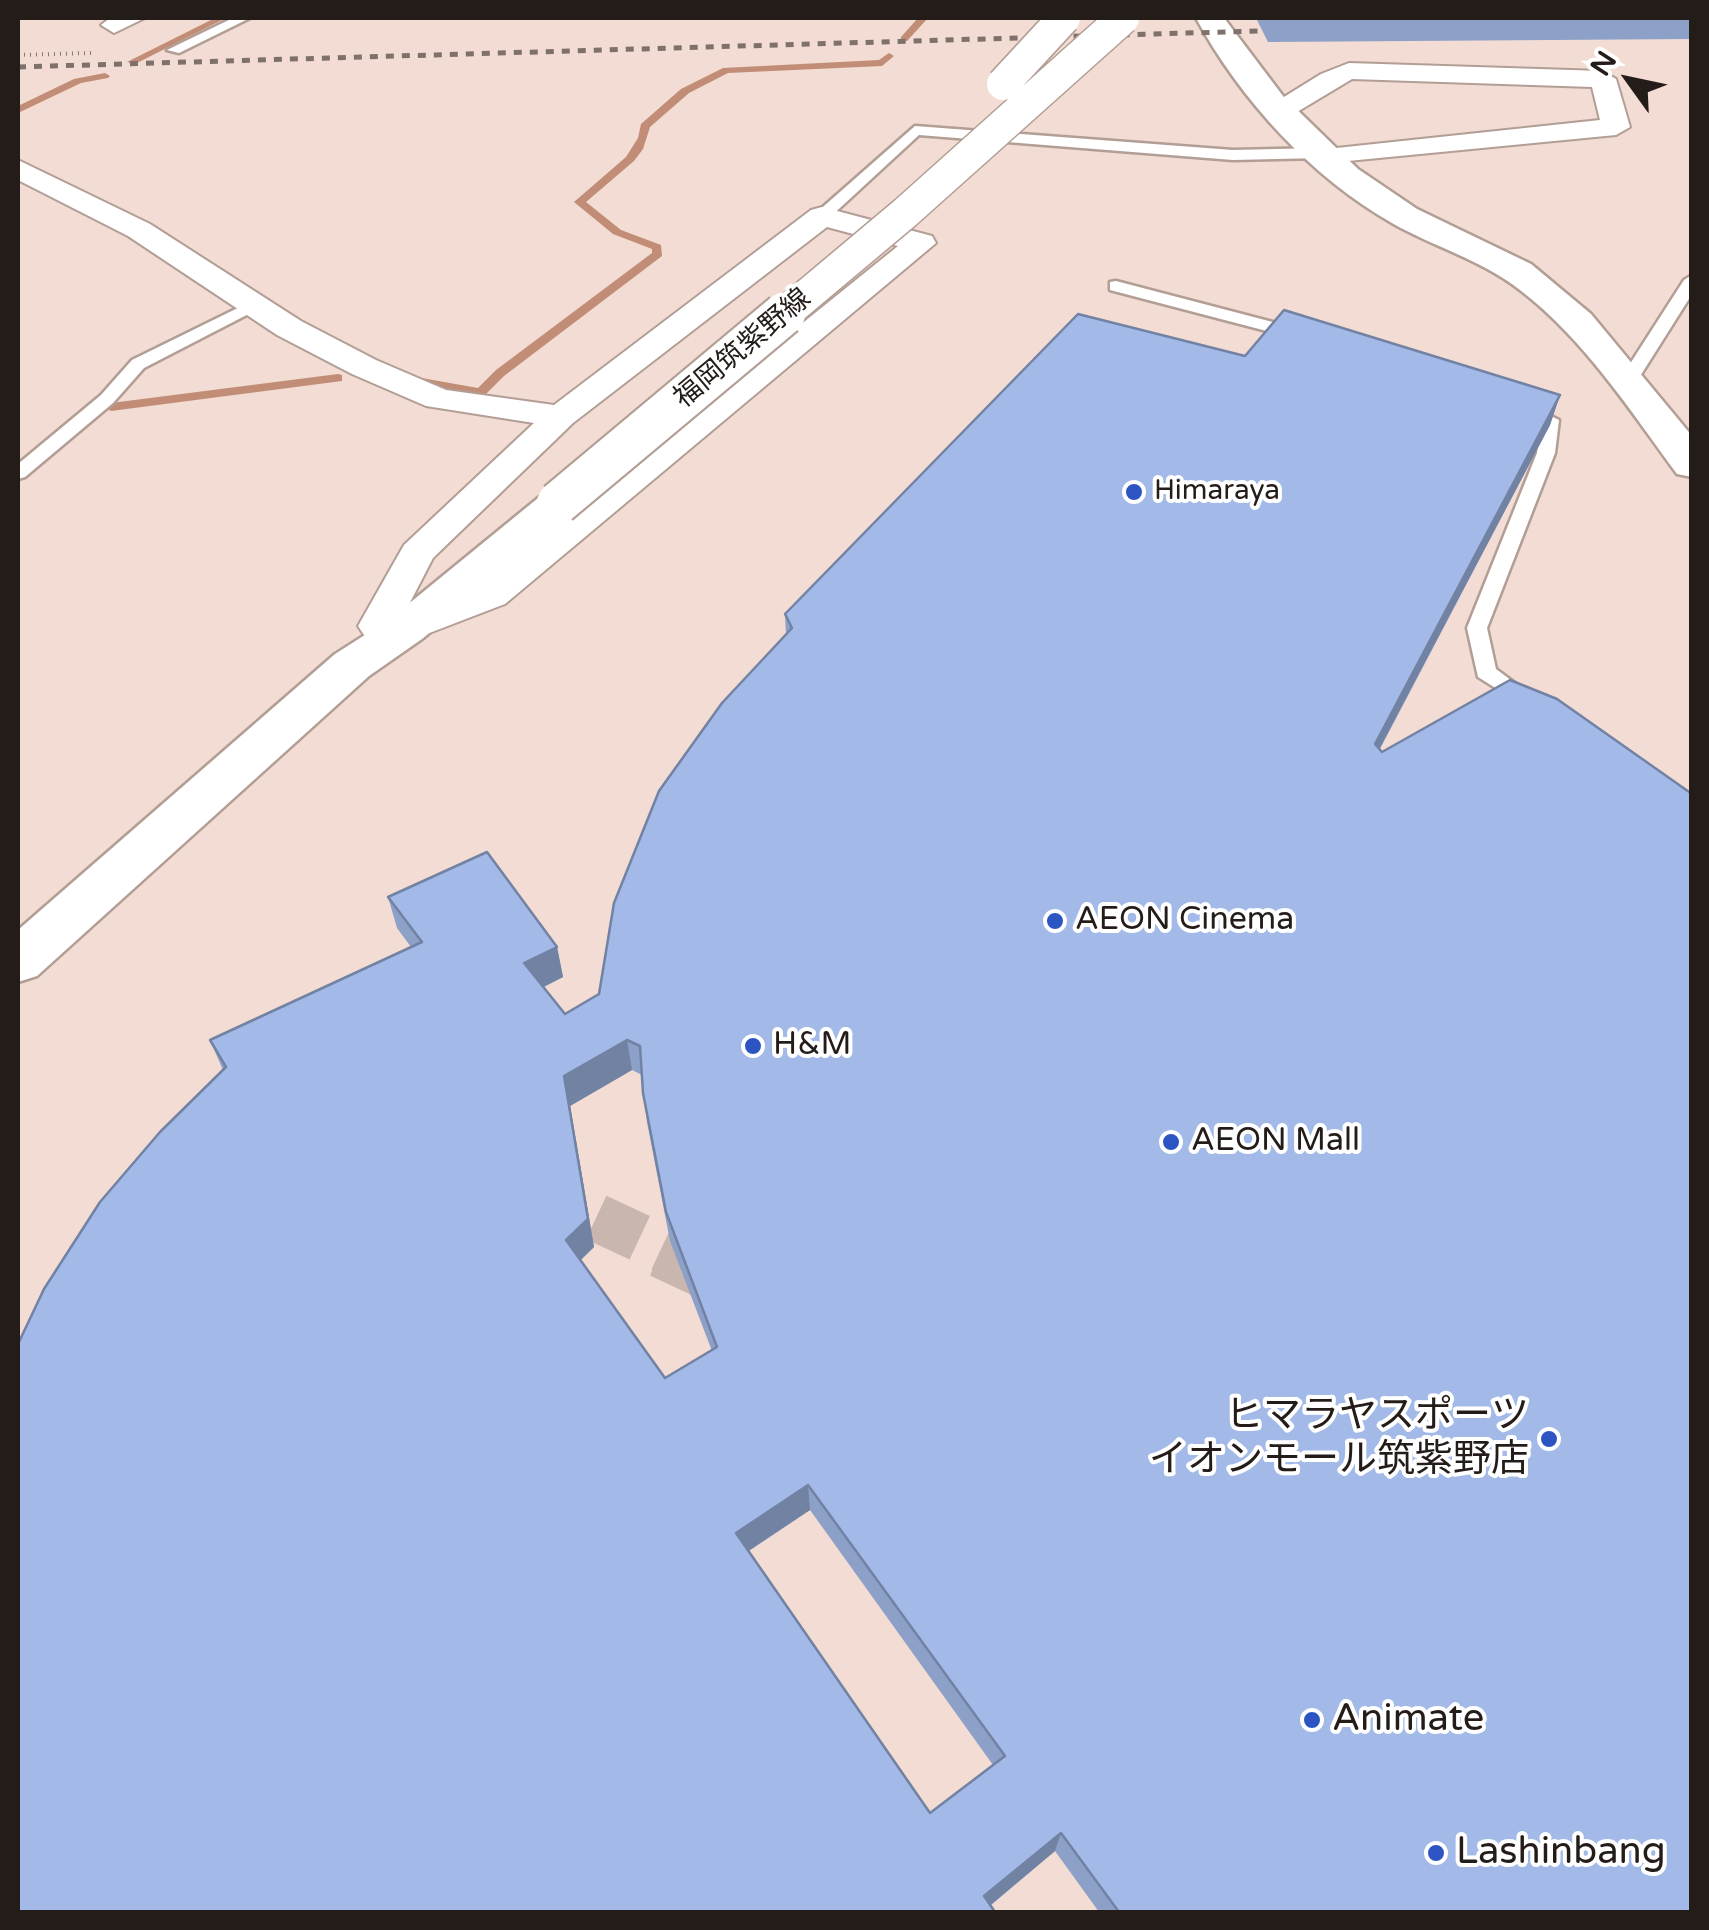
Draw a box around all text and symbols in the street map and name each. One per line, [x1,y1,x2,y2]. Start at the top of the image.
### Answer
north arrow [1579,30,1679,130]
text: N [1583,45,1624,82]
street label: 福岡筑紫野線 [668,282,818,416]
place label: Himaraya [1154,475,1280,509]
marker: Himaraya [1123,481,1145,503]
place label: AEON Cinema [1075,902,1294,940]
marker: AEON Cinema [1044,910,1066,932]
place label: H&M [773,1027,851,1065]
marker: H&M [742,1035,764,1057]
place label: AEON Mall [1191,1123,1360,1161]
marker: AEON Mall [1160,1131,1182,1153]
place label: ヒマラヤスポーツ イオンモール筑紫野店 [1149,1394,1529,1484]
marker: ヒマラヤスポーツ イオンモール筑紫野店 [1538,1428,1560,1450]
place label: Animate [1332,1697,1484,1743]
marker: Animate [1301,1709,1323,1731]
place label: Lashinbang [1456,1830,1666,1876]
marker: Lashinbang [1425,1842,1447,1864]

